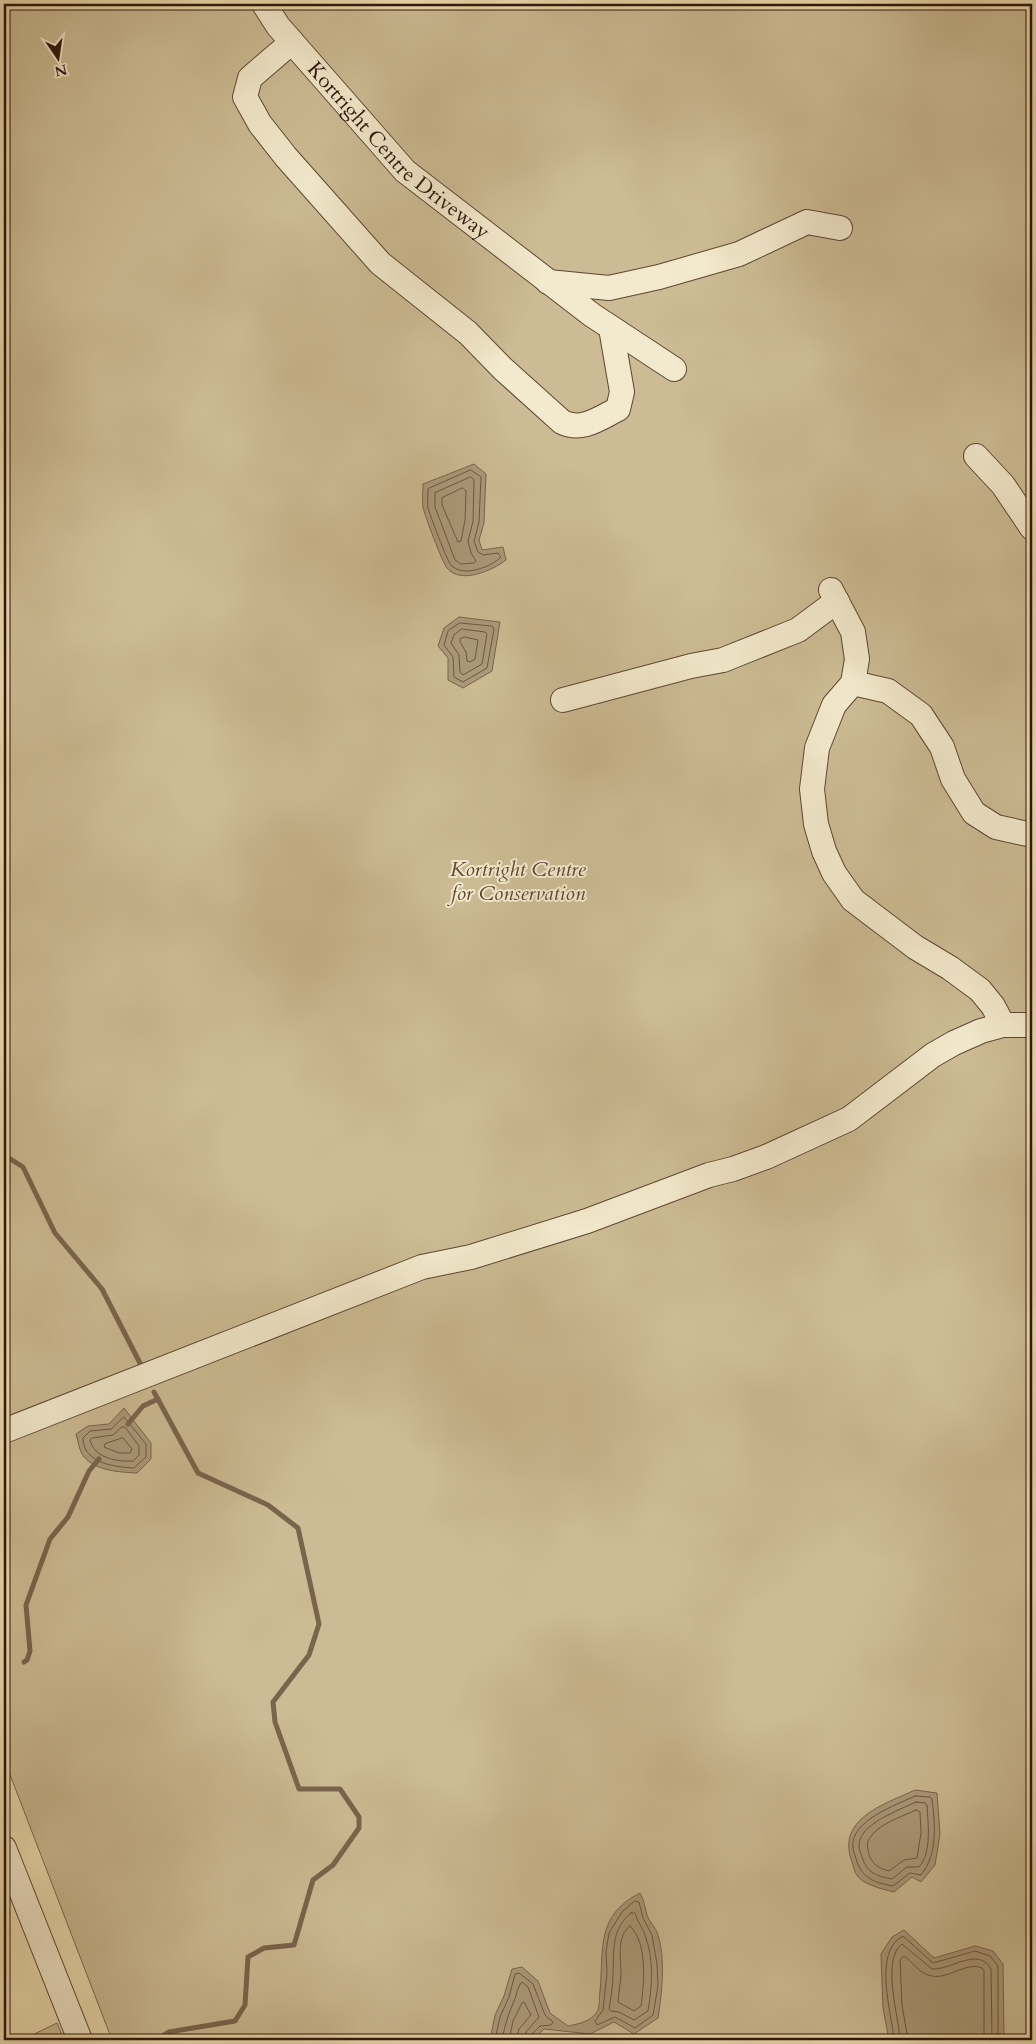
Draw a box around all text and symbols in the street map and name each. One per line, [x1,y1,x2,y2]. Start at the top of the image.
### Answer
north arrow [32,32,82,82]
street label: Kortright Centre Driveway [300,55,496,246]
text: N [53,60,69,81]
park label: Kortright Centre for Conservation [447,855,587,908]

